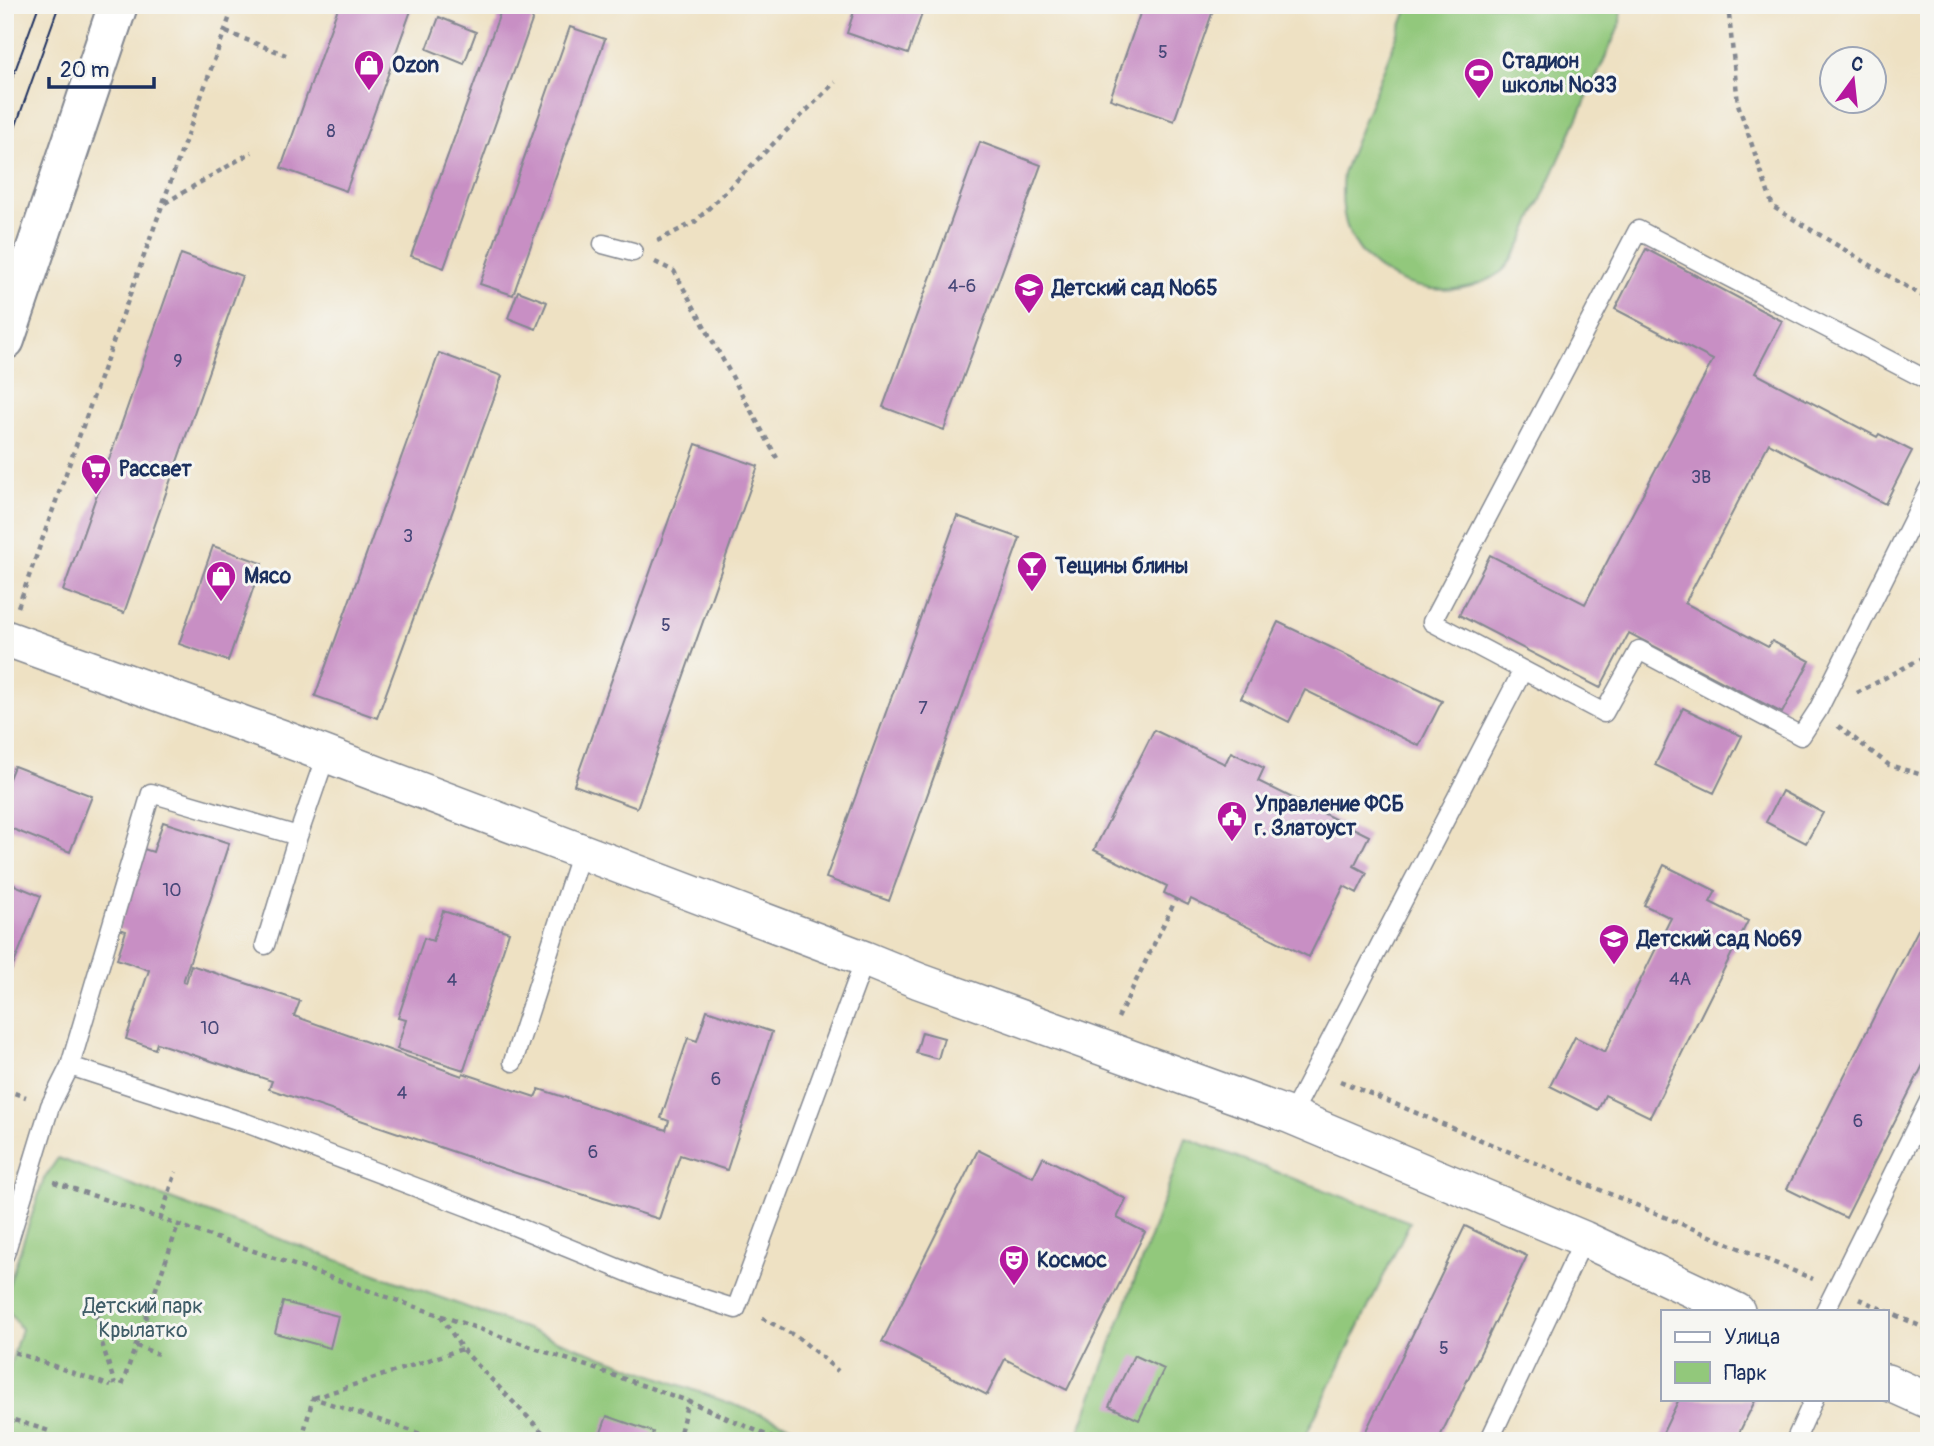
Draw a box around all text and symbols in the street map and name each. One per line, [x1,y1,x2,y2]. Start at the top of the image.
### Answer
house number: 5 [1158,41,1168,64]
scale bar [49,46,154,90]
north arrow [1818,46,1888,116]
shop icon: Ozon [352,48,386,92]
place label: Стадион школы №33 [1502,48,1617,99]
text: С [1848,51,1866,78]
place label: Ozon [392,52,439,79]
sports icon: Стадион школы №33 [1462,56,1496,100]
text: 20 m [60,57,109,84]
house number: 8 [326,120,336,143]
school or university icon: Детский сад №65 [1012,271,1046,315]
house number: 4-6 [948,275,976,298]
place label: Детский сад №65 [1050,275,1218,302]
house number: 9 [173,350,183,373]
supermarket icon: Рассвет [79,452,113,496]
place label: Рассвет [119,456,192,483]
house number: 3В [1691,466,1711,489]
house number: 3 [403,525,413,548]
bar icon: Тещины блины [1015,549,1049,593]
place label: Тещины блины [1054,553,1188,580]
shop icon: Мясо [204,559,238,603]
place label: Мясо [244,563,292,590]
house number: 5 [661,614,671,637]
house number: 7 [918,697,928,720]
place label: Управление ФСБ г. Златоуст [1254,791,1404,842]
public building icon: Управление ФСБ г. Златоуст [1215,799,1249,843]
house number: 10 [162,879,182,902]
school or university icon: Детский сад №69 [1597,922,1631,966]
place label: Детский сад №69 [1635,926,1802,953]
house number: 4А [1669,968,1691,991]
house number: 4 [447,969,458,992]
house number: 10 [200,1017,220,1040]
house number: 6 [711,1068,721,1091]
house number: 4 [397,1082,408,1105]
house number: 6 [1853,1110,1863,1133]
house number: 6 [588,1141,598,1164]
theatre icon: Космос [997,1243,1031,1287]
place label: Космос [1037,1247,1107,1274]
park label: Детский парк Крылатко [82,1293,203,1344]
legend [1661,1310,1888,1400]
text: Улица [1724,1324,1780,1351]
house number: 5 [1439,1337,1449,1360]
text: Парк [1724,1360,1767,1387]

